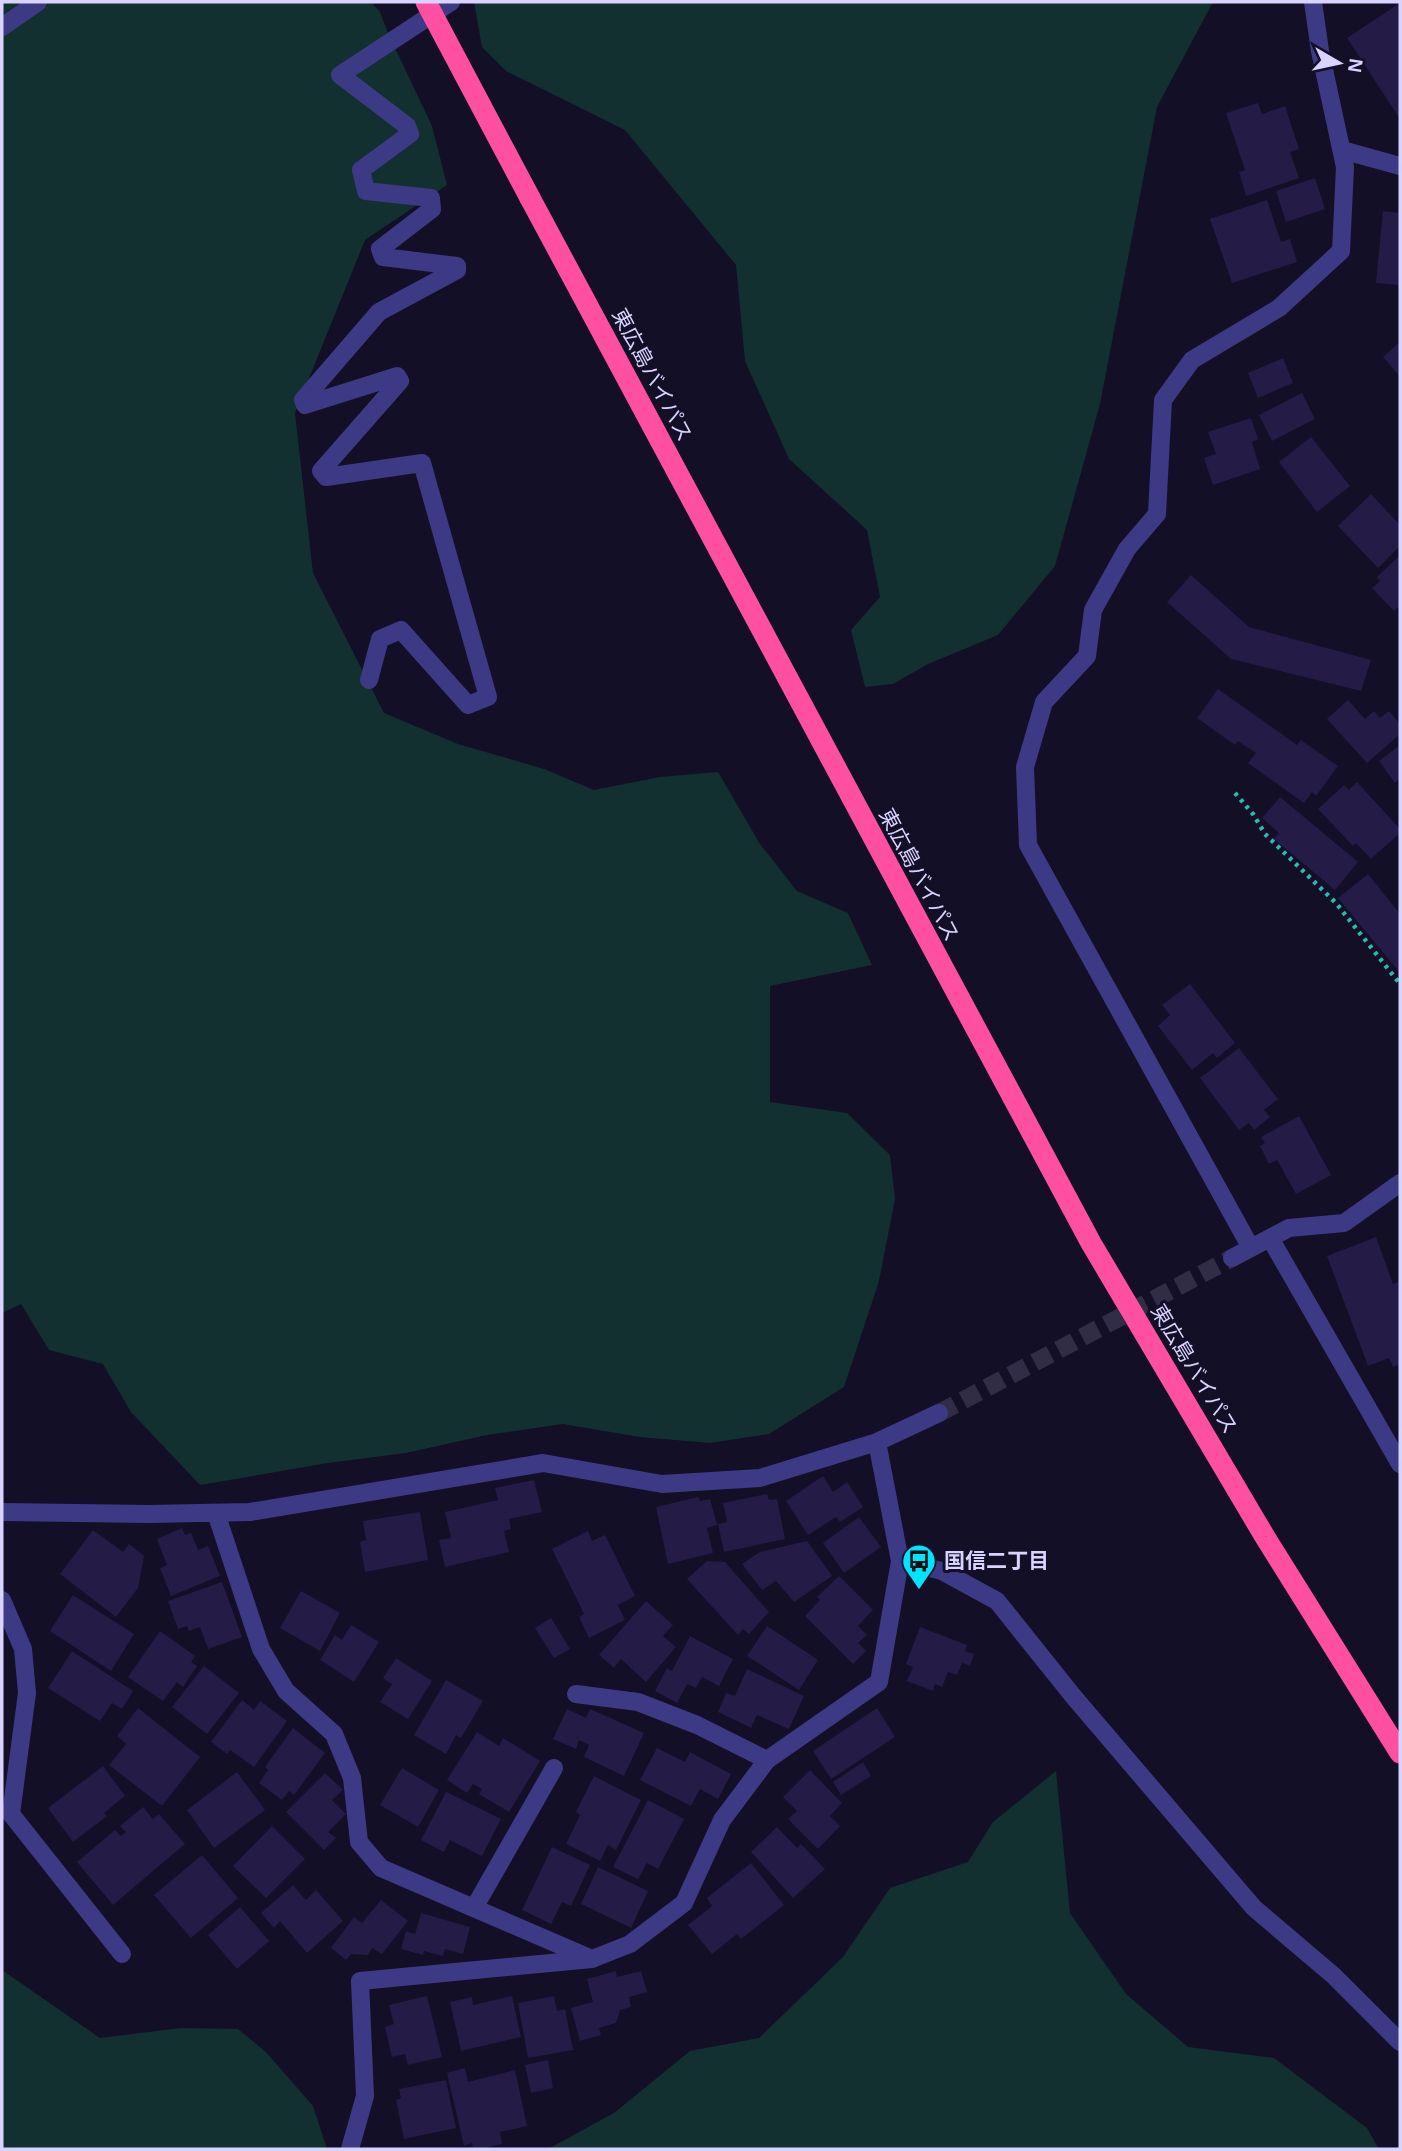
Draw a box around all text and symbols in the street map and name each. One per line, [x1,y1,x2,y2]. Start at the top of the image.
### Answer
north arrow [1304,28,1374,98]
text: N [1344,57,1367,74]
street label: 東広島バイパス [608,305,697,445]
street label: 東広島バイパス [875,805,964,945]
street label: 東広島バイパス [1147,1300,1242,1437]
bus stop icon: 国信二丁目 [900,1542,938,1591]
place label: 国信二丁目 [944,1549,1049,1572]

